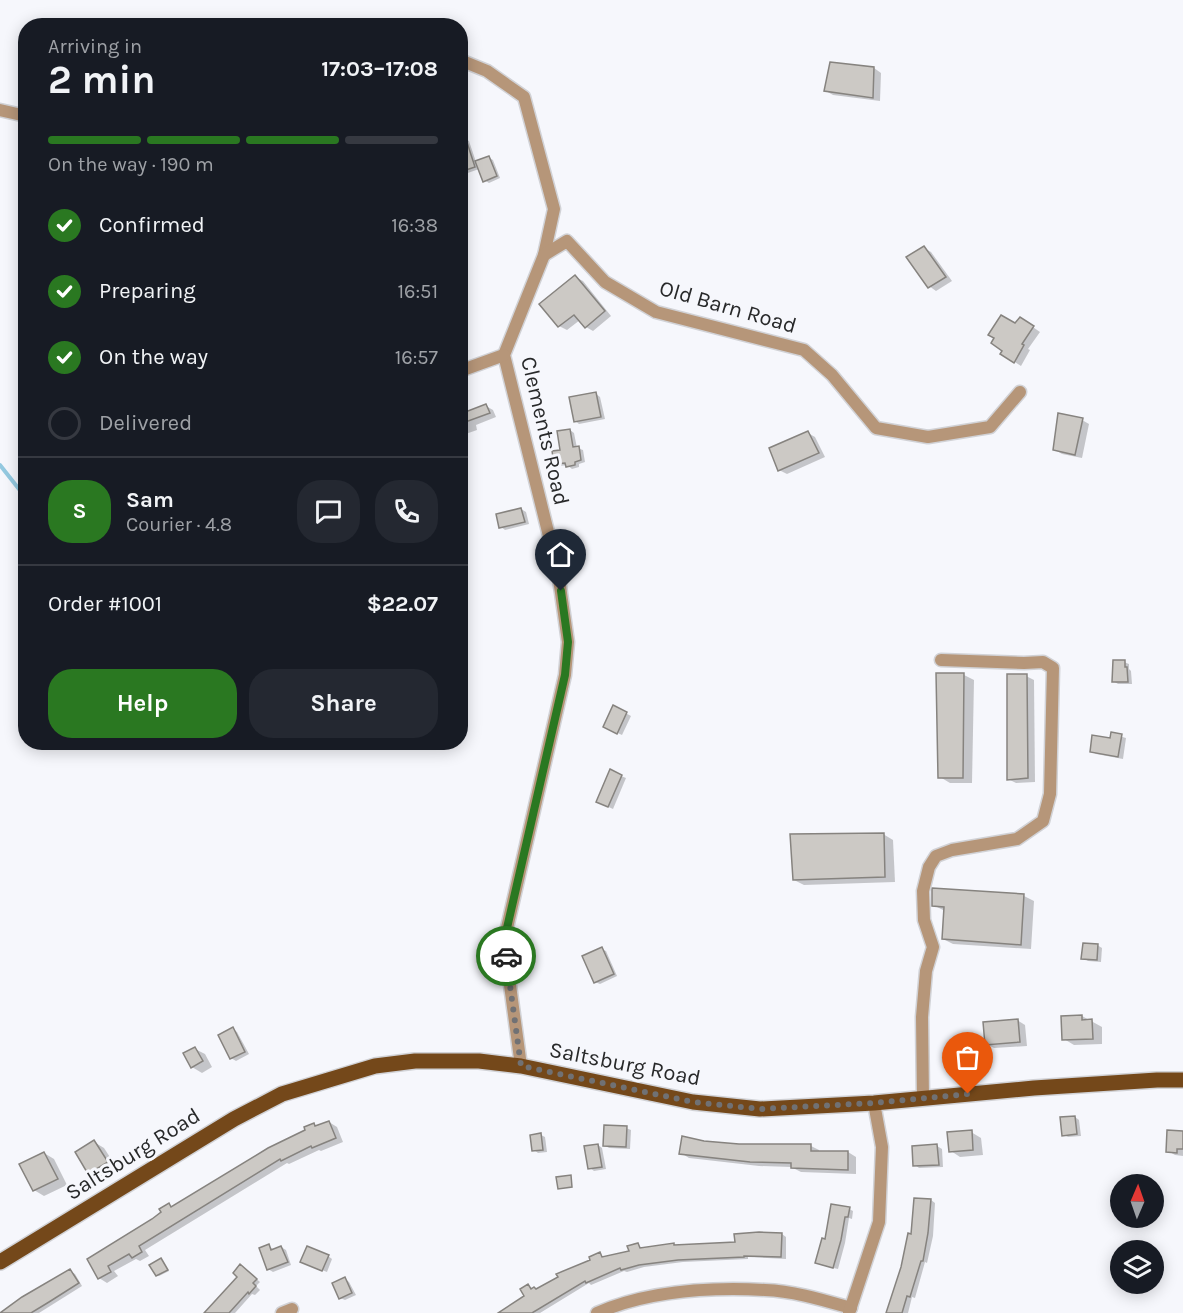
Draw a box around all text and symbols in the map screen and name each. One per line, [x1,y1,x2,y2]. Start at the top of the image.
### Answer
text: Arriving in [48,35,142,58]
text: 17:03–17:08 [321,56,438,82]
text: 2 min [48,57,156,103]
text: On the way · 190 m [48,153,214,176]
icon: check [48,209,81,242]
text: Confirmed [99,212,205,238]
text: 16:38 [391,214,438,237]
icon: check [48,275,81,308]
street label: Old Barn Road [656,275,800,339]
text: Preparing [99,278,196,304]
text: 16:51 [397,280,438,303]
icon: check [48,341,81,374]
text: On the way [99,344,208,370]
text: 16:57 [395,346,438,369]
street label: Clements Road [515,354,575,508]
text: Delivered [99,410,192,436]
button: chat [297,480,360,543]
button: phone [375,480,438,543]
text: Sam [126,487,174,513]
text: S [72,498,87,524]
text: Courier · 4.8 [126,513,232,536]
pin [535,529,586,591]
icon: home [544,538,577,571]
text: Order #1001 [48,591,162,617]
text: $22.07 [367,591,438,617]
button: Help [48,669,237,738]
button: Share [249,669,438,738]
courier [476,926,536,986]
icon: car [490,940,523,973]
pin [942,1032,993,1094]
street label: Saltsburg Road [547,1037,703,1091]
icon: bag [951,1041,984,1074]
street label: Saltsburg Road [61,1102,205,1206]
north arrow [1110,1174,1164,1228]
map controls [1110,1174,1164,1294]
button: layers [1110,1240,1164,1294]

